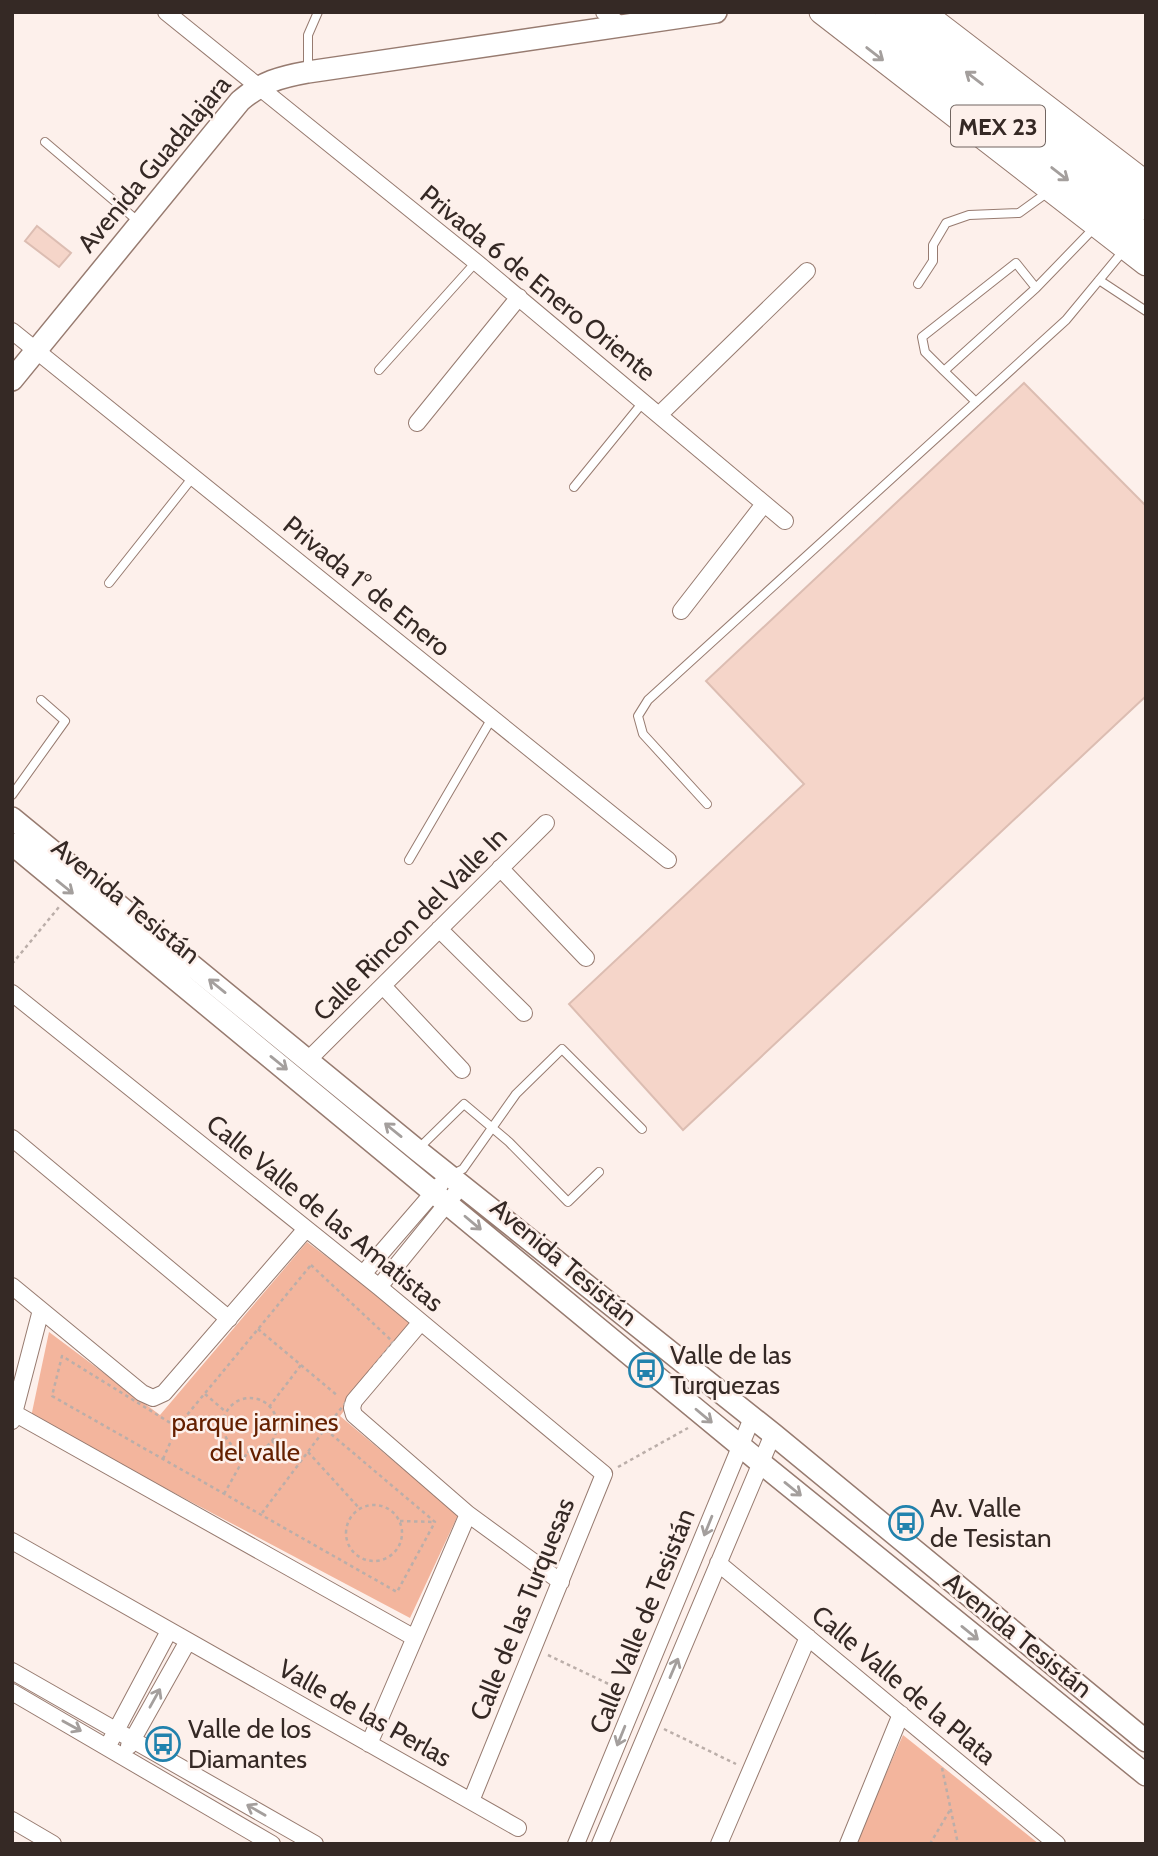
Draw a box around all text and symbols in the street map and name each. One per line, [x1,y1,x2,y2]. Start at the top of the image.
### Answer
one-way arrow [865,47,884,62]
street label: Avenida Guadalajara [71,69,238,259]
one-way arrow [965,70,984,85]
road number: MEX 23 [951,106,1045,146]
one-way arrow [1050,166,1069,181]
street label: Privada 6 de Enero Oriente [414,178,662,388]
street label: Privada 1° de Enero [277,509,457,663]
street label: Calle Rincon del Valle In [306,820,514,1028]
street label: Avenida Tesistán [45,831,207,971]
one-way arrow [56,879,74,895]
one-way arrow [208,978,226,994]
one-way arrow [269,1055,287,1071]
street label: Calle Valle de las Amatistas [200,1108,450,1319]
one-way arrow [384,1122,402,1138]
street label: Avenida Tesistán [484,1191,644,1333]
one-way arrow [464,1215,482,1231]
place label: Valle de las Turquezas [670,1339,792,1401]
bus stop icon: Valle de las Turquezas [627,1351,665,1389]
park label: parque jarnines del valle [172,1406,339,1468]
one-way arrow [695,1408,713,1424]
one-way arrow [784,1481,802,1497]
place label: Av. Valle de Tesistan [930,1492,1052,1554]
street label: Calle de las Turquesas [463,1493,581,1725]
street label: Calle Valle de Tesistán [582,1504,702,1738]
bus stop icon: Av. Valle de Tesistan [887,1504,925,1542]
one-way arrow [700,1515,713,1536]
street label: Avenida Tesistán [937,1565,1099,1705]
street label: Calle Valle de la Plata [805,1599,1003,1772]
one-way arrow [961,1625,979,1640]
street label: Valle de las Perlas [273,1652,457,1774]
one-way arrow [668,1658,681,1679]
one-way arrow [148,1689,162,1709]
place label: Valle de los Diamantes [188,1713,312,1775]
one-way arrow [61,1719,81,1733]
bus stop icon: Valle de los Diamantes [144,1725,182,1763]
one-way arrow [613,1725,626,1747]
one-way arrow [246,1803,266,1817]

